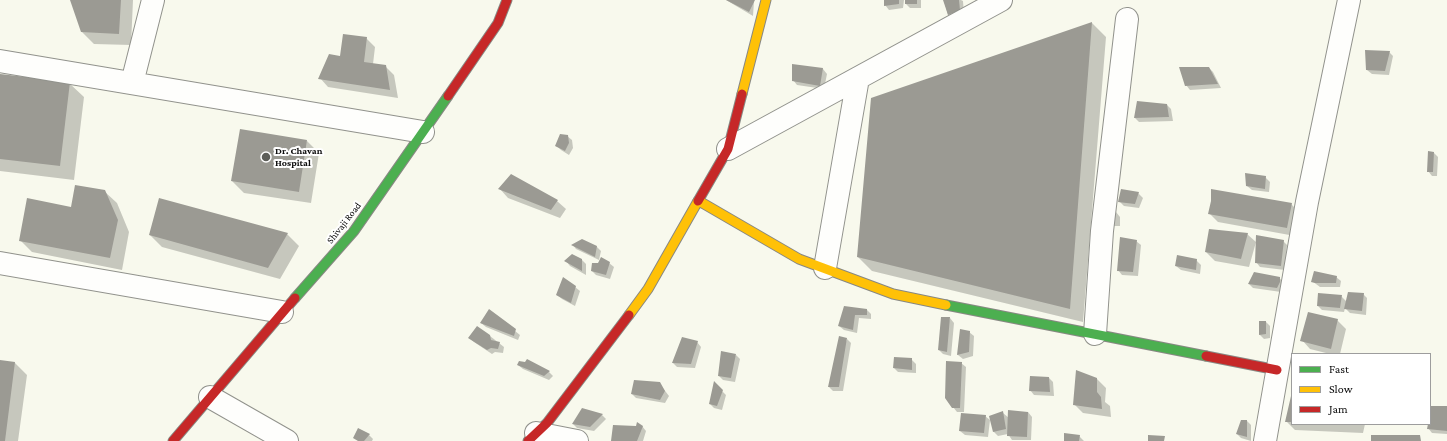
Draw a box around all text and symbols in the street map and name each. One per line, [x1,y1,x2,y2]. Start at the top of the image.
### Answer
place label: Dr. Chavan Hospital [275,145,322,168]
marker: Dr. Chavan Hospital [260,151,272,163]
street label: Shivaji Road [324,200,364,246]
legend [1291,353,1431,425]
text: Fast [1329,362,1349,376]
text: Slow [1329,382,1353,396]
text: Jam [1329,402,1348,416]

